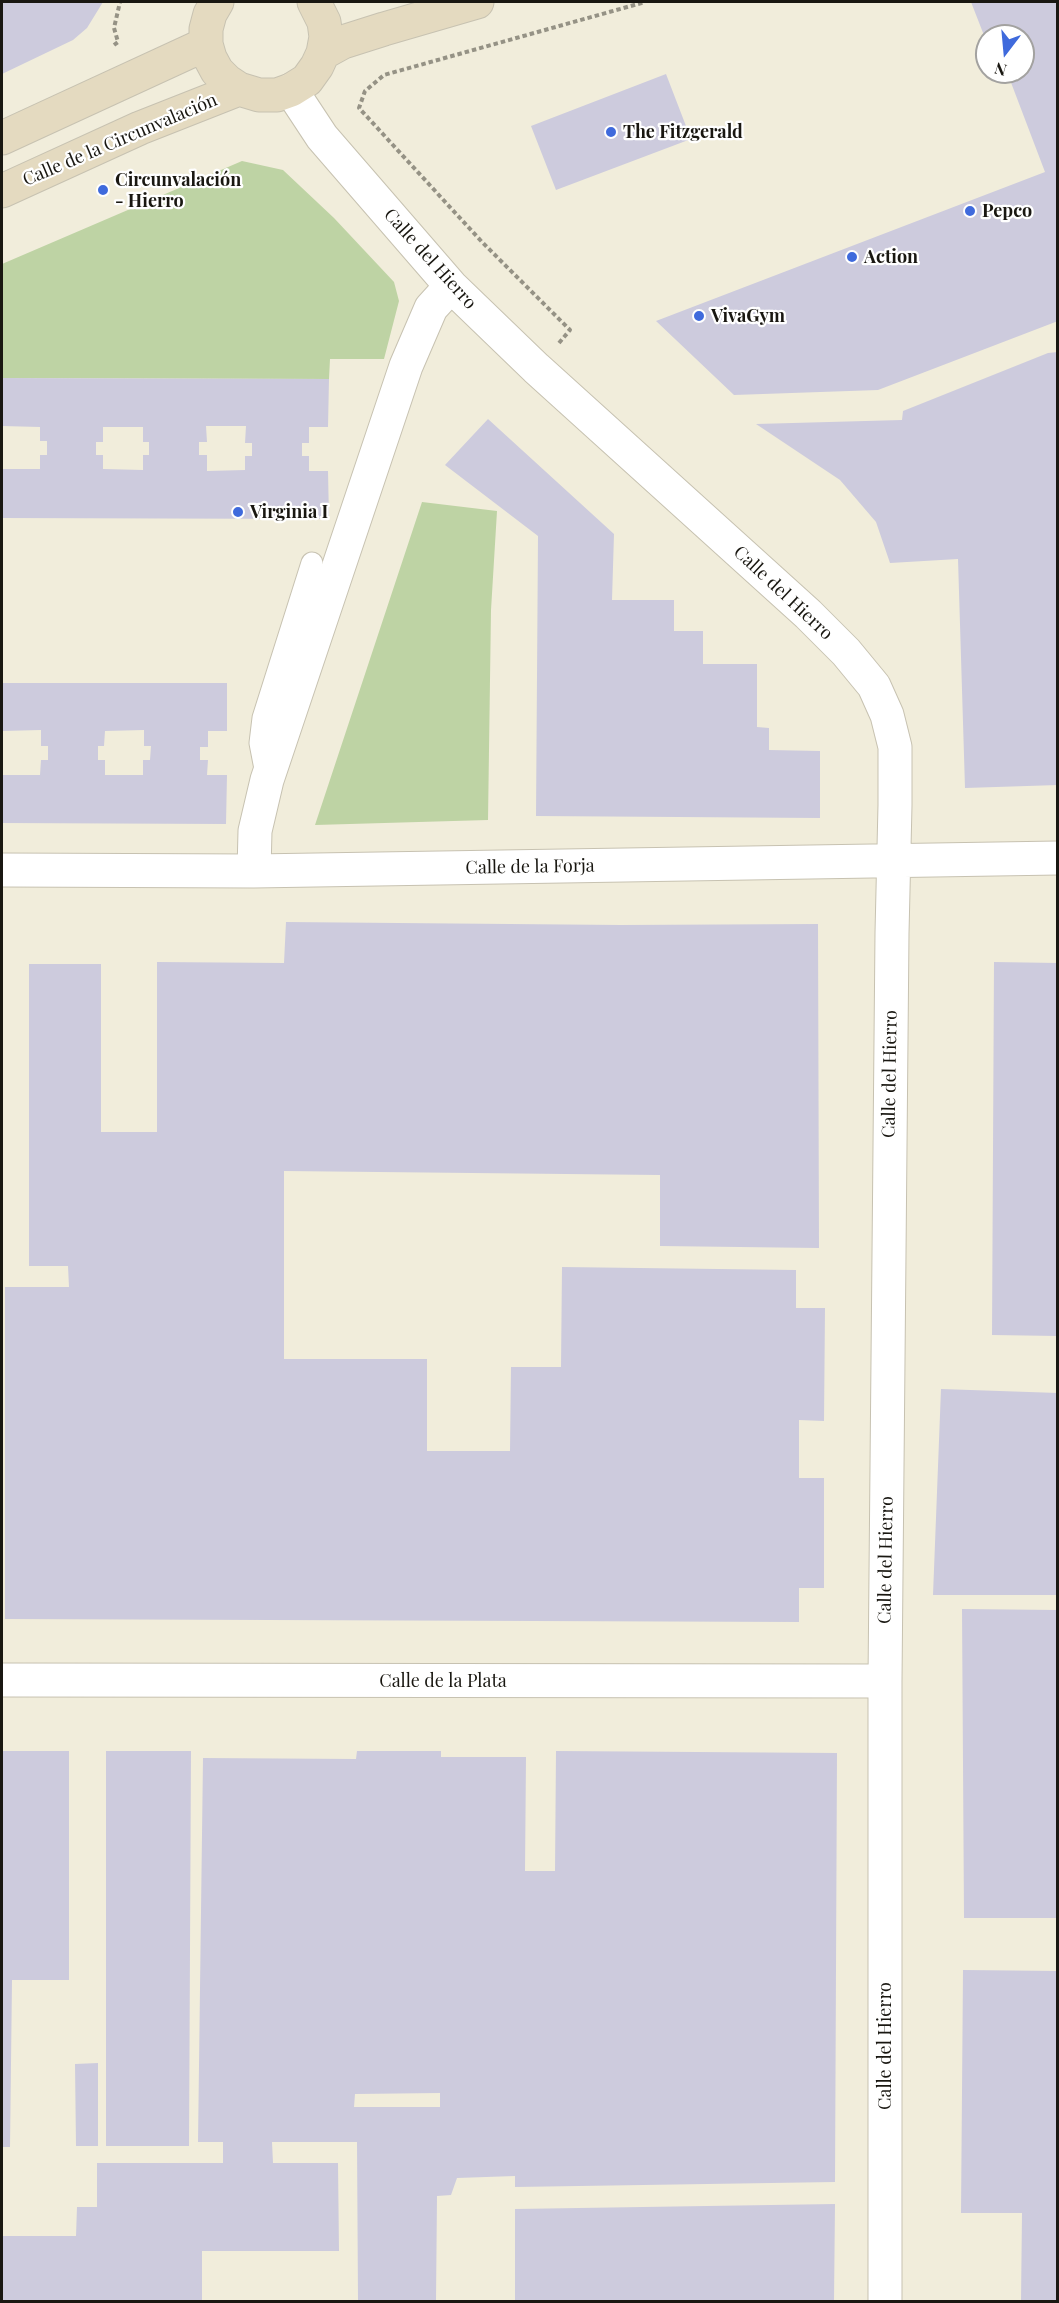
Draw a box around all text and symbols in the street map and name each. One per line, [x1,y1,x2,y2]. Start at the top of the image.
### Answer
north arrow [975,24,1035,84]
text: N [992,58,1009,82]
street label: Calle de la Circunvalación [19,89,221,191]
place label: The Fitzgerald [623,121,743,143]
marker: The Fitzgerald [604,125,618,139]
place label: Circunvalación - Hierro [115,169,241,212]
marker: Circunvalación - Hierro [96,183,110,197]
place label: Pepco [982,200,1032,222]
street label: Calle del Hierro [379,204,481,314]
marker: Pepco [963,204,977,218]
place label: Action [864,246,918,268]
marker: Action [845,250,859,264]
place label: VivaGym [711,305,785,327]
marker: VivaGym [692,309,706,323]
place label: Virginia I [250,501,328,523]
marker: Virginia I [231,505,245,519]
street label: Calle del Hierro [729,542,837,644]
street label: Calle de la Forja [465,855,595,879]
street label: Calle del Hierro [878,1010,902,1138]
street label: Calle del Hierro [874,1496,898,1624]
street label: Calle de la Plata [379,1670,507,1692]
street label: Calle del Hierro [874,1982,896,2110]

